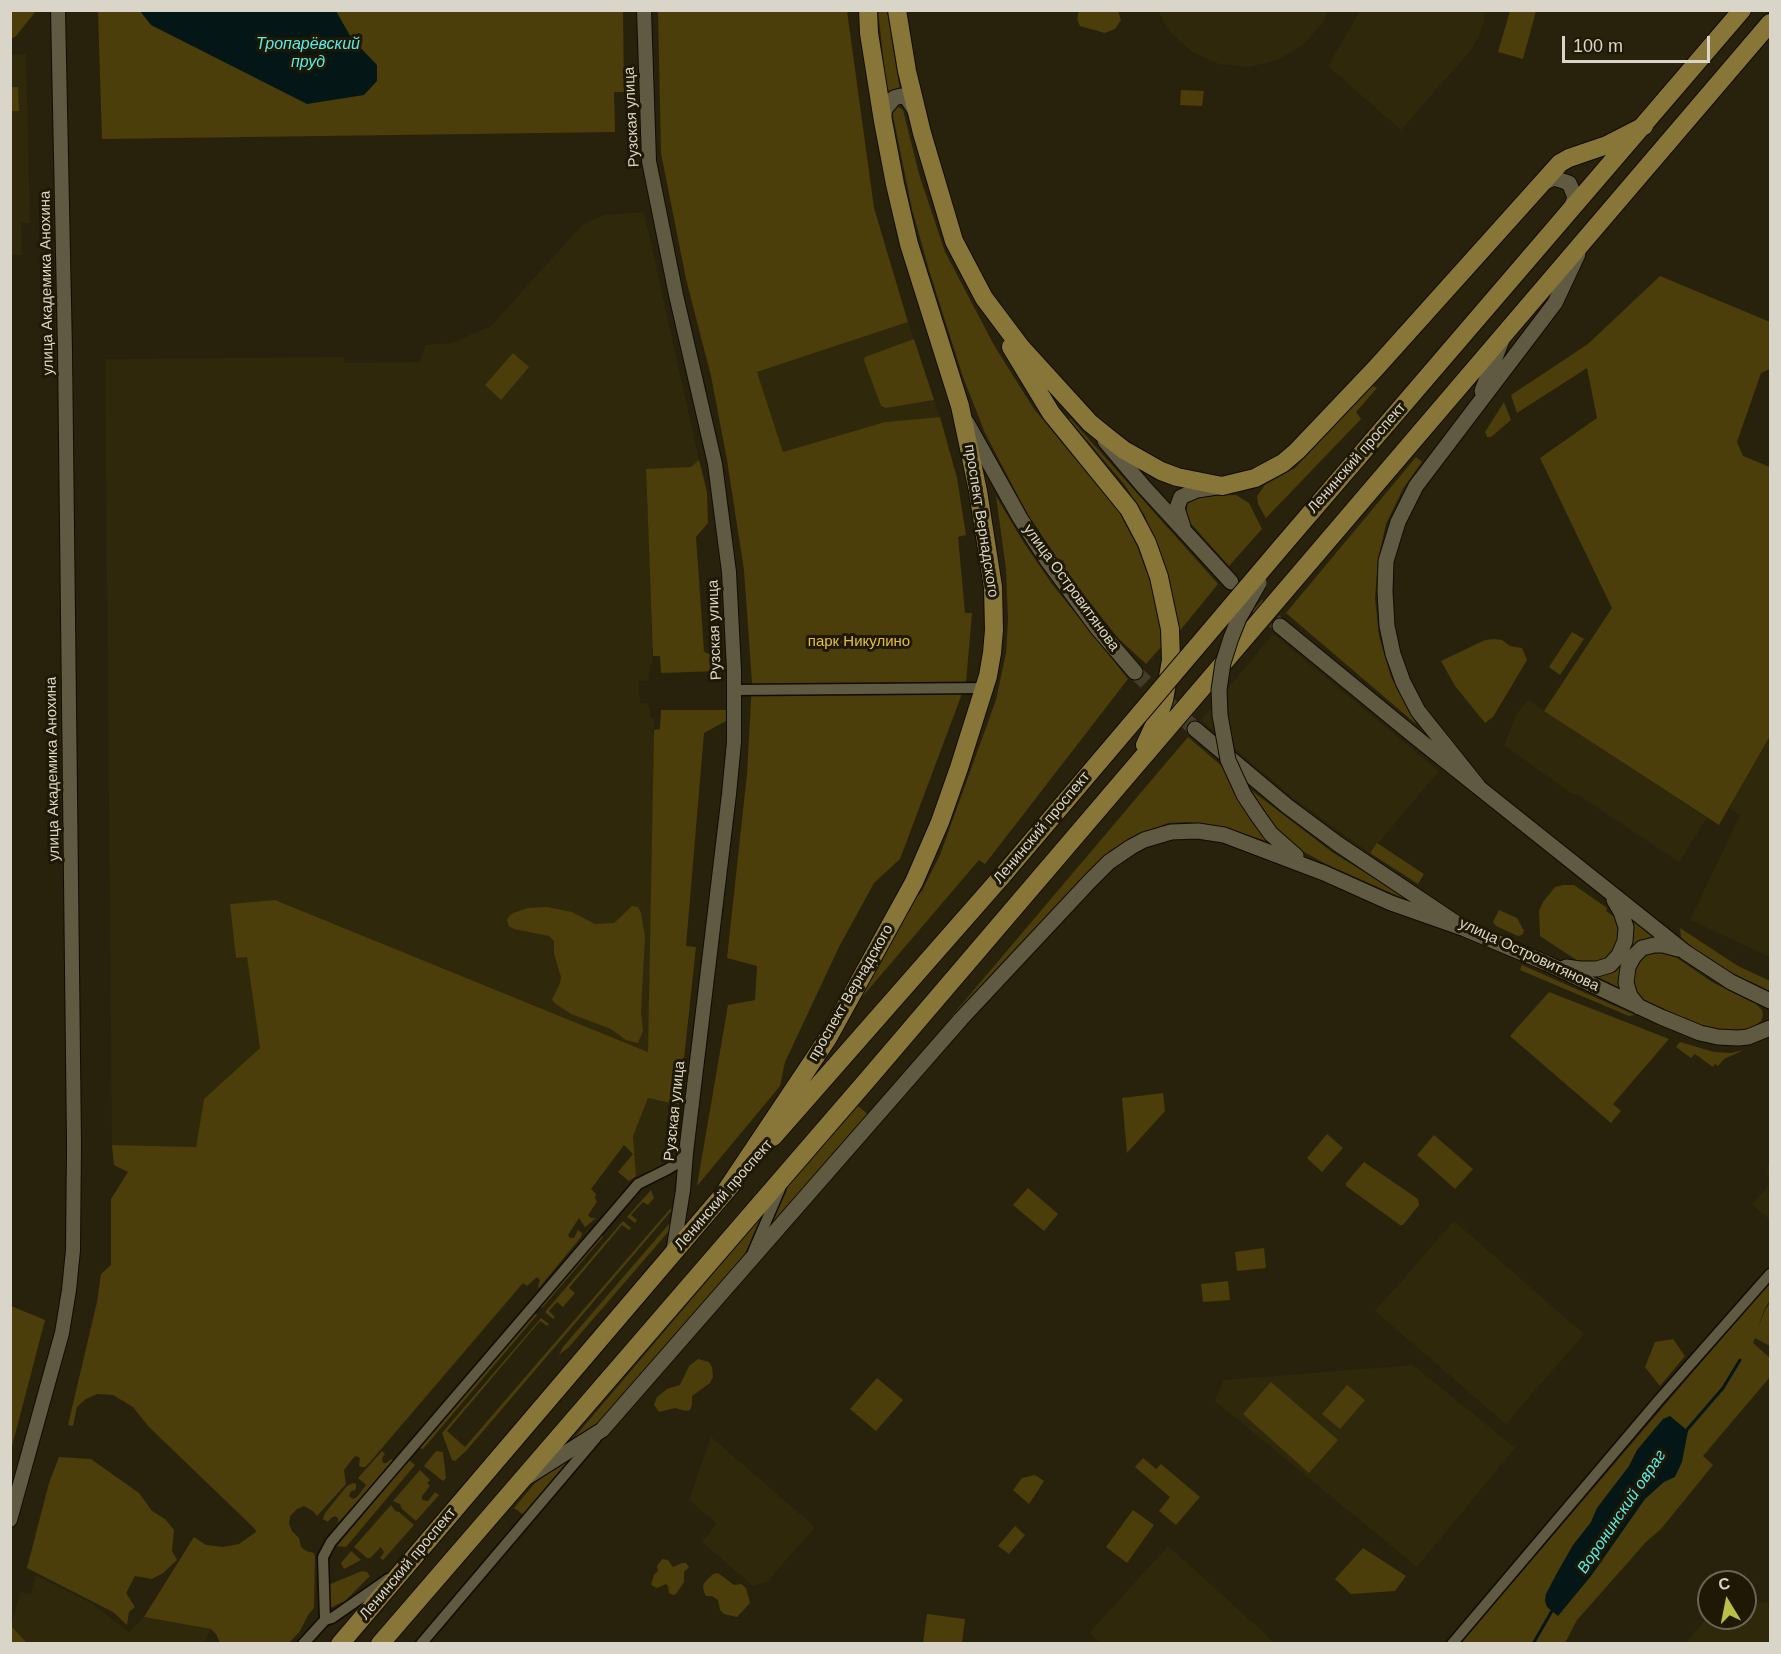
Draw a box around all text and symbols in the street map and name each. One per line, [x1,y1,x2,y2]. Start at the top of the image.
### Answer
scale bar [1565,24,1714,62]
water label: Тропарёвский пруд [256,35,360,73]
text: 100 m [1573,36,1623,56]
street label: Рузская улица [620,66,644,168]
street label: улица Академика Анохина [36,190,58,376]
street label: Ленинский проспект [1304,399,1410,517]
street label: проспект Вернадского [960,443,1002,599]
street label: улица Островитянова [1019,521,1123,655]
street label: Рузская улица [704,579,726,681]
park label: парк Никулино [808,633,910,651]
street label: улица Академика Анохина [42,676,64,862]
street label: Ленинский проспект [990,768,1094,888]
street label: улица Островитянова [1456,915,1602,995]
street label: проспект Вернадского [805,922,897,1064]
street label: Рузская улица [661,1060,689,1162]
street label: Ленинский проспект [671,1136,777,1254]
water label: Воронинский овраг [1574,1447,1670,1577]
street label: Ленинский проспект [356,1504,460,1624]
north arrow [1697,1570,1757,1630]
text: С [1717,1574,1731,1593]

